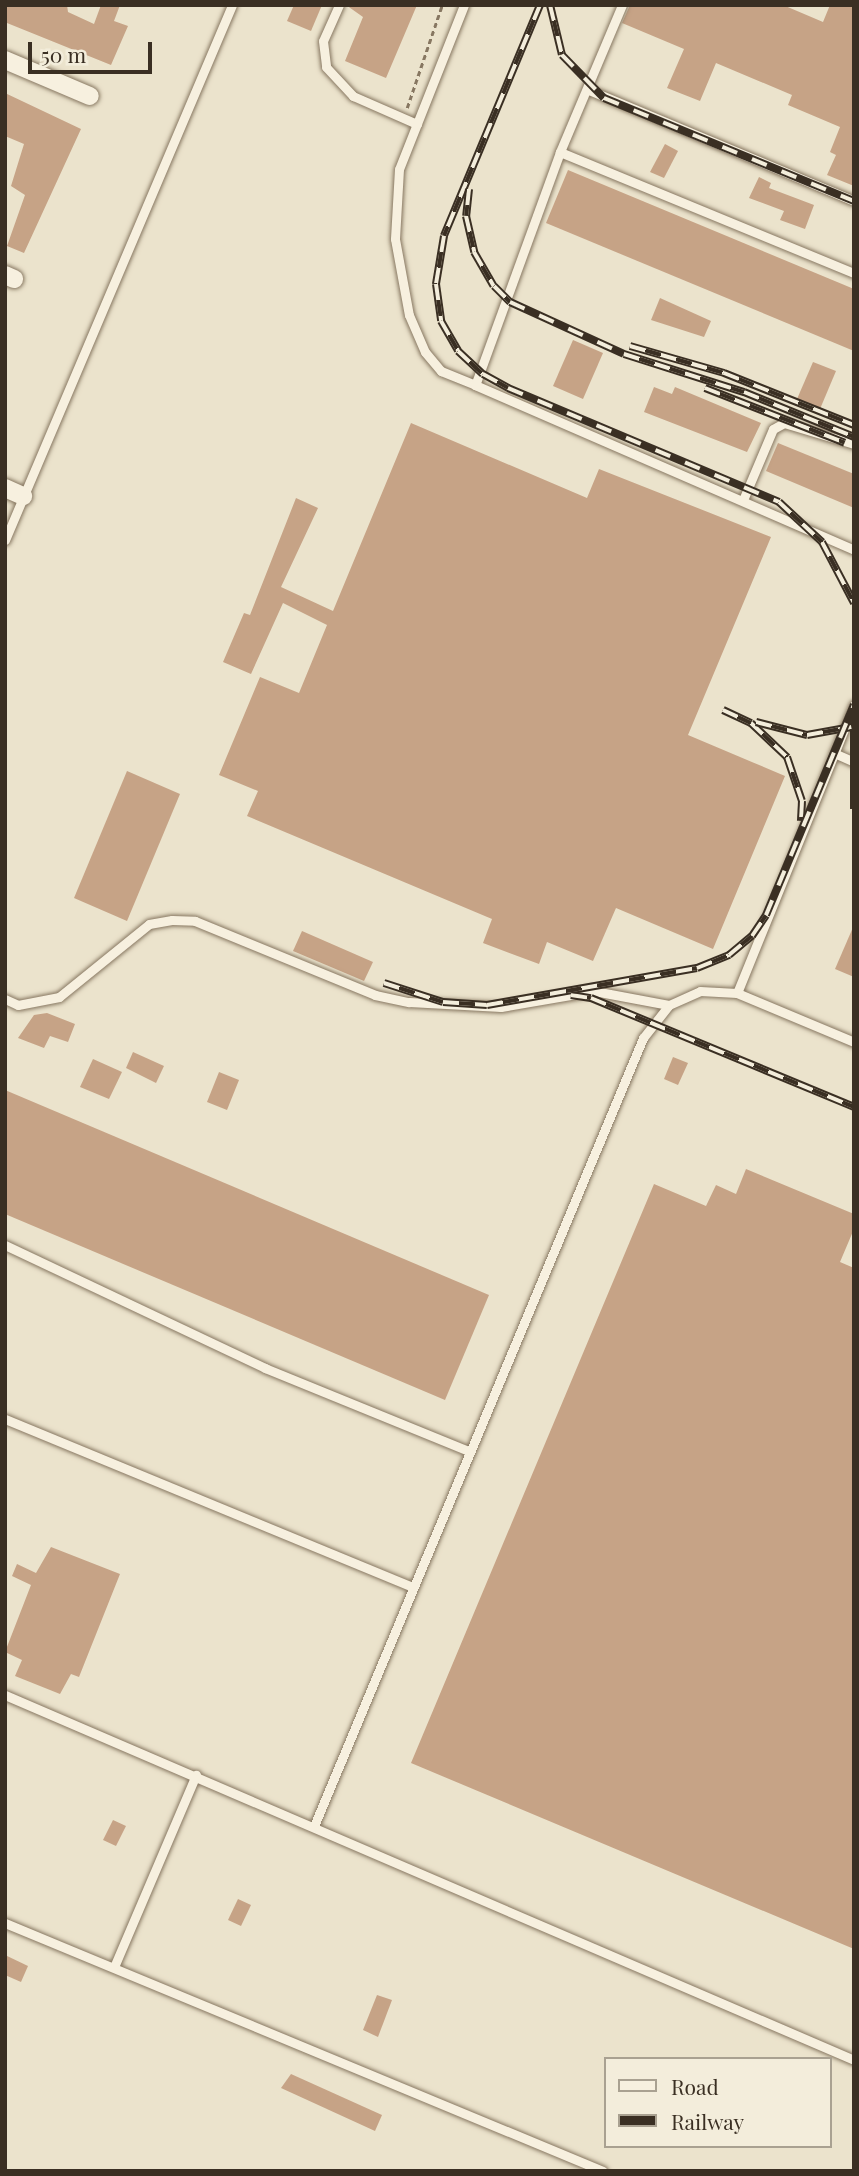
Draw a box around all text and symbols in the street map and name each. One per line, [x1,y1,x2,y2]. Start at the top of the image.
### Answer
scale bar [32,28,156,72]
text: 50 m [41,40,86,68]
legend [604,2057,831,2148]
text: Road [671,2072,719,2100]
text: Railway [671,2107,744,2135]

